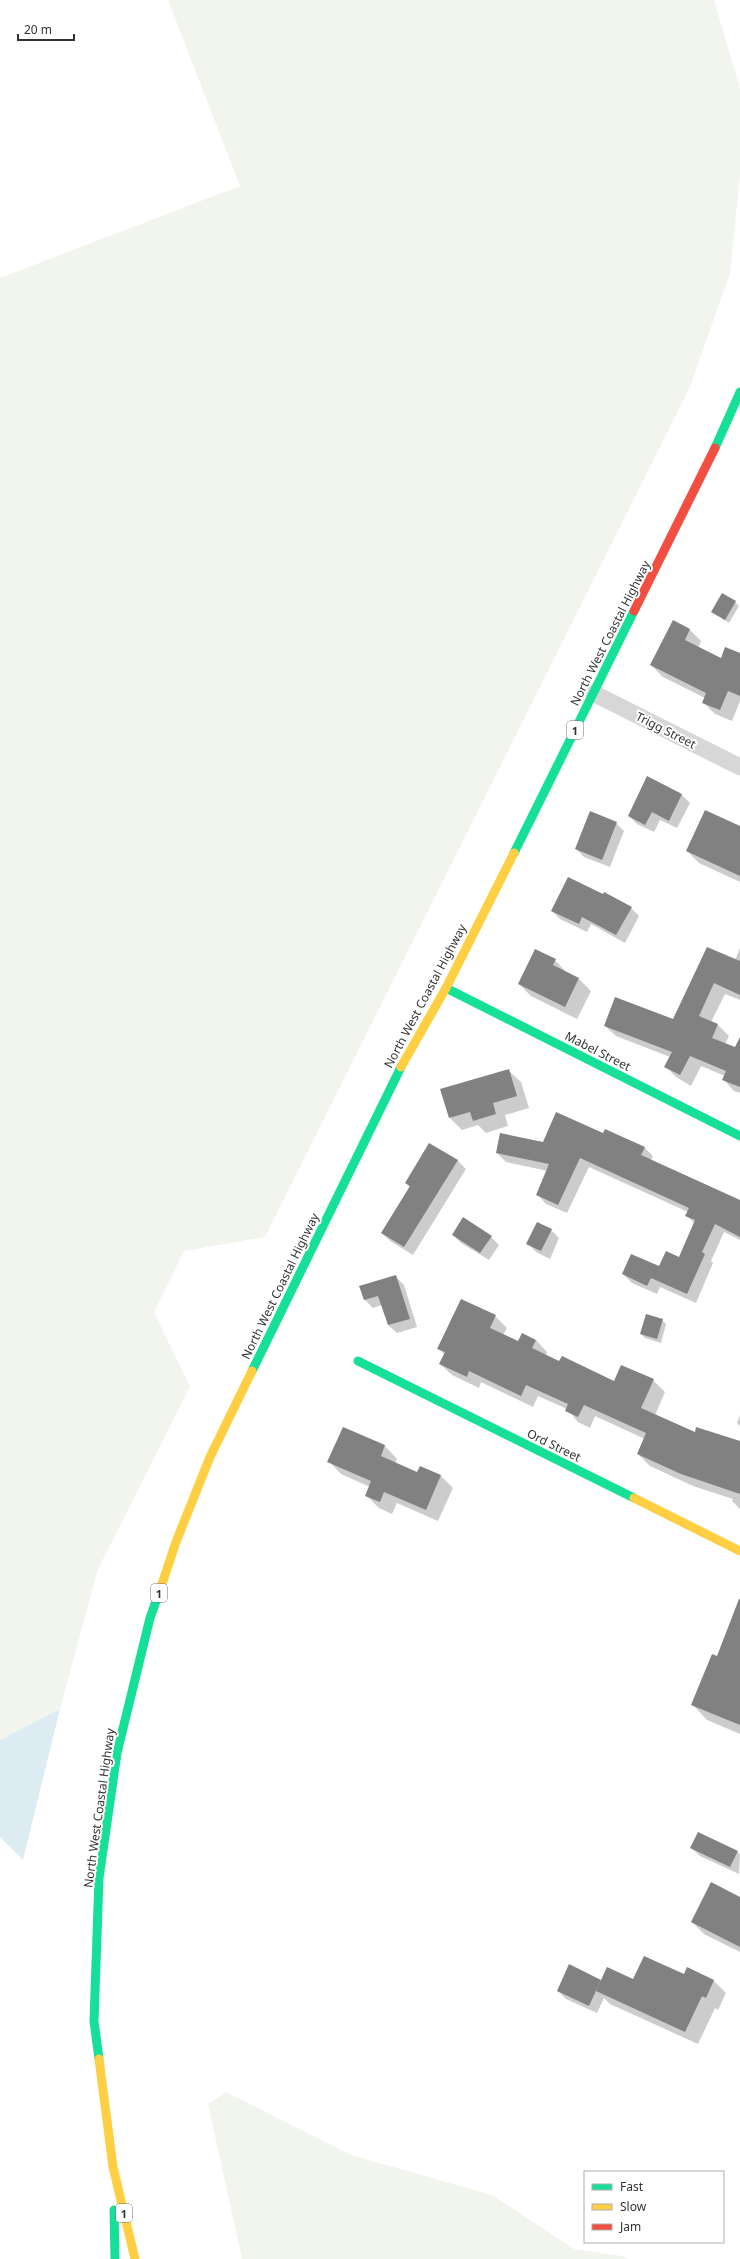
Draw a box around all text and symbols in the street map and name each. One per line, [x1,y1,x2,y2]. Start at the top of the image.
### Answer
scale bar [18,16,74,42]
text: 20 m [24,21,52,38]
street label: North West Coastal Highway [566,557,654,708]
street label: Trigg Street [633,708,700,753]
road number: 1 [567,721,583,739]
street label: North West Coastal Highway [380,920,471,1071]
street label: Mabel Street [562,1027,634,1075]
street label: North West Coastal Highway [237,1209,323,1362]
street label: Ord Street [524,1425,584,1466]
road number: 1 [151,1584,167,1602]
street label: North West Coastal Highway [79,1726,119,1889]
legend [584,2171,724,2243]
text: Fast [620,2178,644,2195]
text: Slow [620,2198,647,2215]
road number: 1 [116,2204,132,2222]
text: Jam [619,2218,641,2235]

